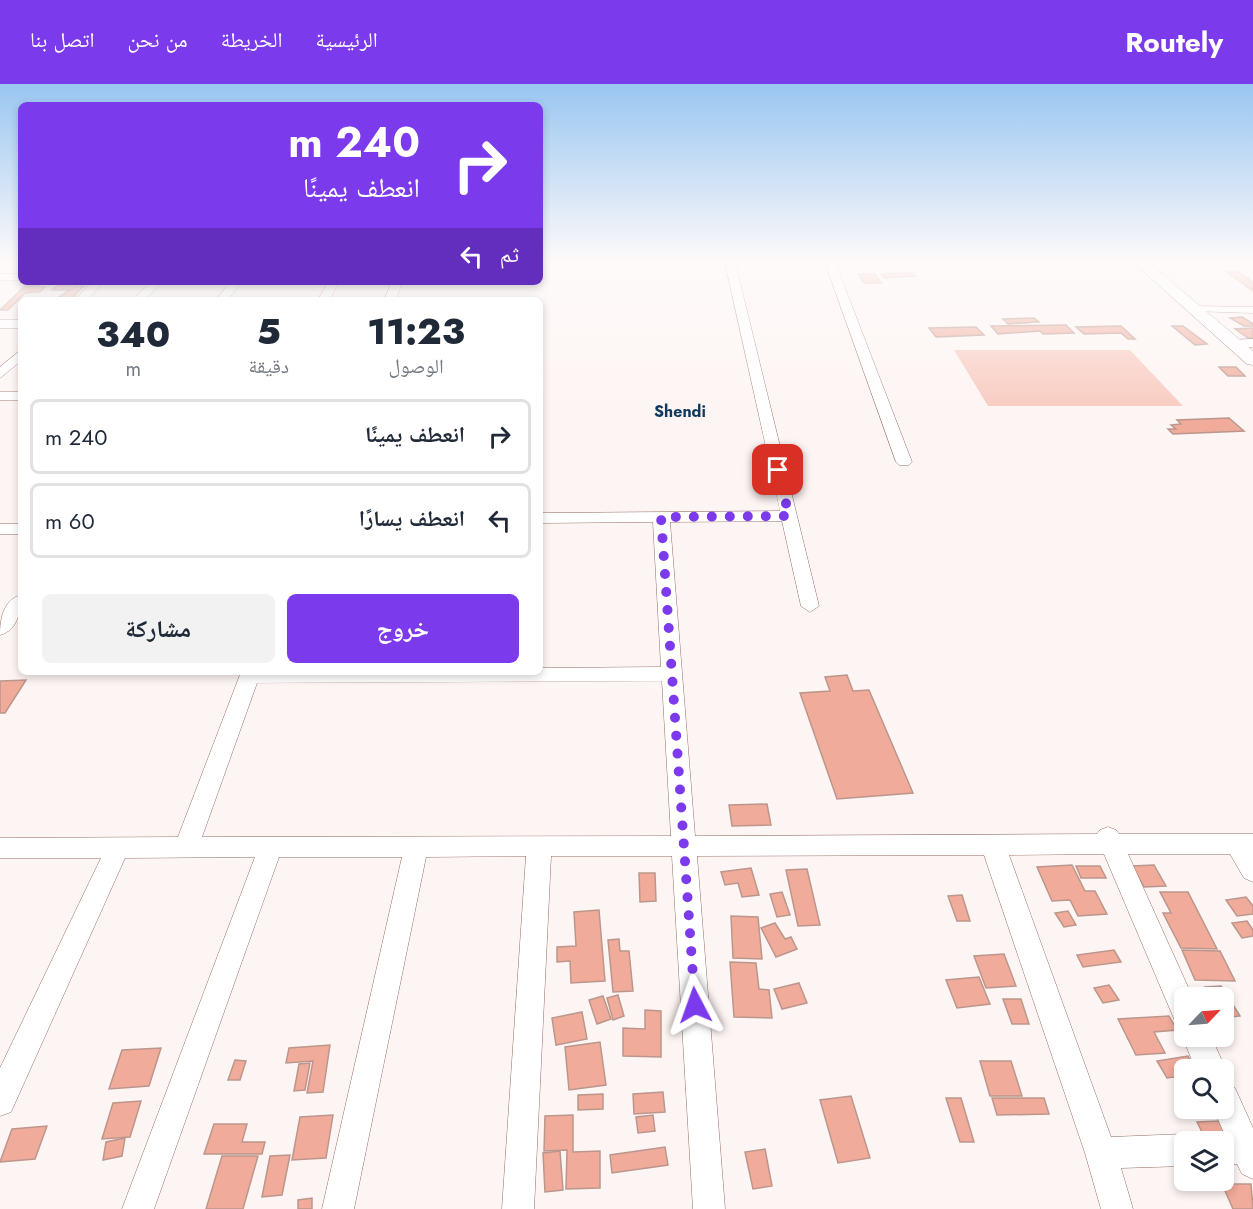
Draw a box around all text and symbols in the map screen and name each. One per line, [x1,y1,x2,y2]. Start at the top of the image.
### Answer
text: Routely [1125,22,1223,63]
text: اتصل بنا [30,25,94,55]
text: من نحن [127,25,188,55]
text: الخريطة [221,25,283,55]
text: الرئيسية [316,25,378,55]
text: 240 m [288,112,420,173]
icon: right [441,126,519,204]
text: انعطف يمينًا [303,168,420,207]
text: ثم [500,238,519,270]
icon: left [455,240,488,273]
text: 5 [257,305,281,357]
text: 11:23 [367,305,465,357]
text: 340 [96,308,170,360]
text: دقيقة [248,352,289,381]
text: الوصول [388,352,444,381]
text: m [125,355,141,384]
district label: Shendi [654,400,706,423]
text: انعطف يمينًا [365,418,465,450]
icon: right [483,420,516,453]
text: 240 m [45,421,107,453]
pin [752,444,803,495]
icon: arrive [761,453,794,486]
text: انعطف يسارًا [359,502,465,534]
icon: left [483,504,516,537]
text: 60 m [45,505,95,537]
button: مشاركة [42,594,275,663]
button: خروج [287,594,519,663]
position arrow [663,973,727,1037]
north arrow [1174,987,1234,1047]
map controls [1174,987,1234,1191]
button: search [1174,1059,1234,1119]
button: layers [1174,1131,1234,1191]

